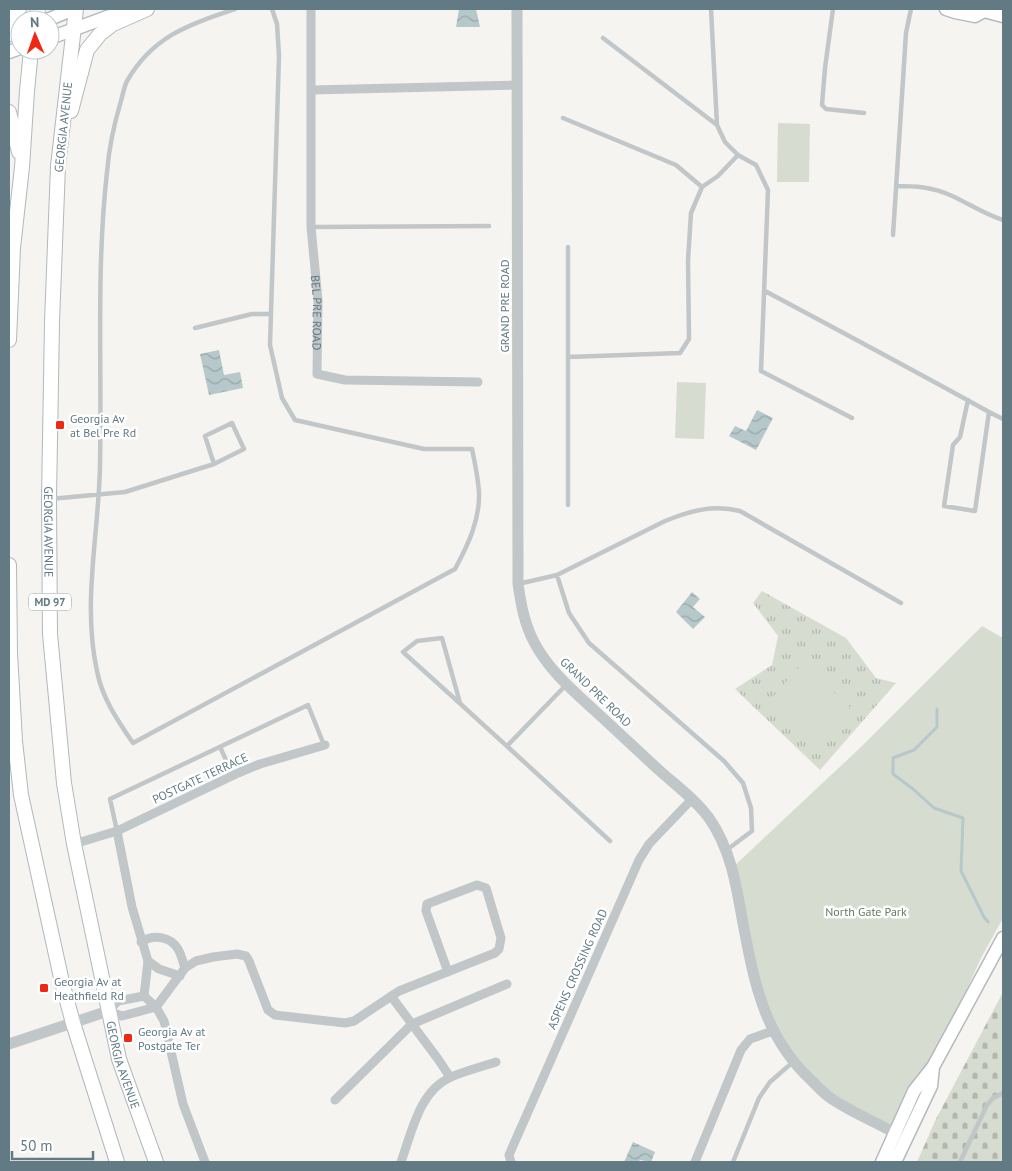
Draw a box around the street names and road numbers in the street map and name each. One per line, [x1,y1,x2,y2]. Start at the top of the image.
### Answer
street label: GEORGIA AVENUE [51,81,75,173]
street label: GRAND PRE ROAD [497,259,512,353]
street label: BEL PRE ROAD [308,274,326,351]
street label: GEORGIA AVENUE [41,486,57,577]
road number: MD 97 [29,594,71,610]
street label: GRAND PRE ROAD [557,654,635,730]
street label: POSTGATE TERRACE [150,749,250,807]
street label: ASPENS CROSSING ROAD [544,906,610,1031]
street label: GEORGIA AVENUE [104,1020,144,1111]

